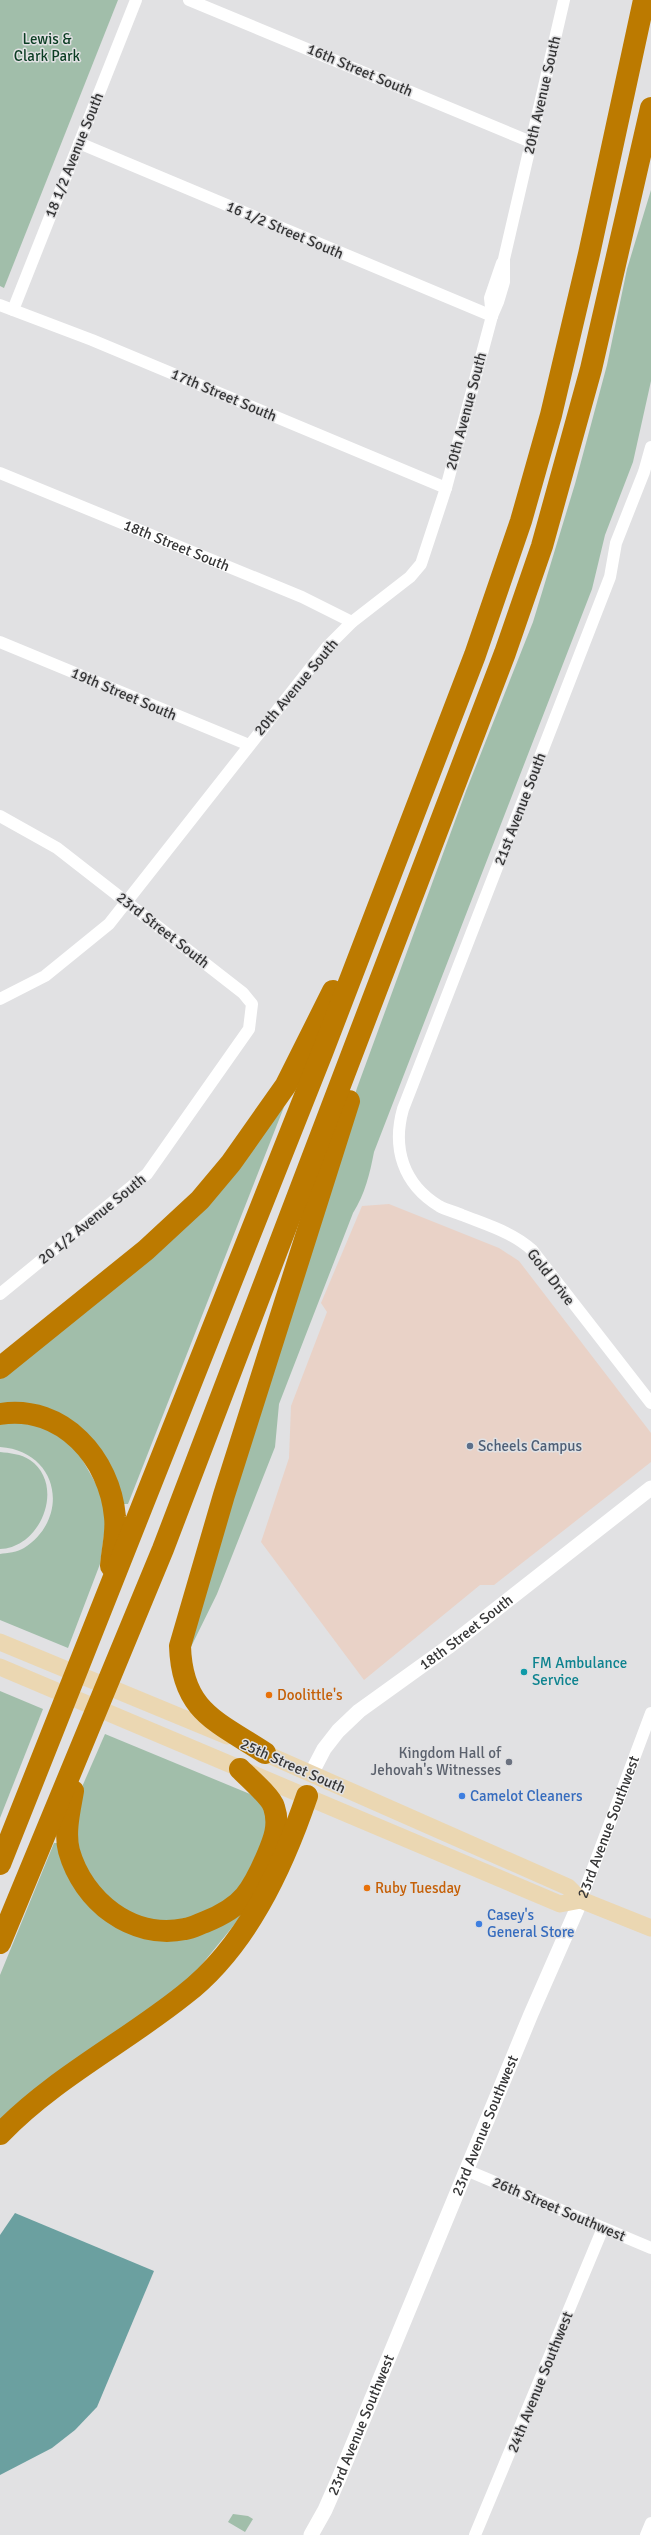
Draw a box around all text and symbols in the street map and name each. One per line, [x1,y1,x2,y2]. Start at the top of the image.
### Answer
park label: Lewis & Clark Park [14,30,81,65]
street label: 20th Avenue South [520,34,564,156]
street label: 16th Street South [304,40,416,100]
street label: 18 1/2 Avenue South [41,90,107,220]
street label: 16 1/2 Street South [224,197,346,263]
street label: 20th Avenue South [442,350,490,472]
street label: 17th Street South [168,365,280,425]
street label: 18th Street South [121,516,232,575]
street label: 20th Avenue South [250,635,342,739]
street label: 19th Street South [68,664,180,724]
street label: 21st Avenue South [490,750,550,868]
street label: 23rd Street South [113,888,213,972]
street label: 20 1/2 Avenue South [35,1170,149,1268]
street label: Gold Drive [523,1245,579,1309]
place label: Scheels Campus [478,1437,583,1455]
marker: Scheels Campus [465,1441,475,1451]
street label: 18th Street South [416,1591,517,1674]
place label: FM Ambulance Service [532,1654,627,1689]
marker: FM Ambulance Service [519,1667,529,1677]
place label: Doolittle's [277,1686,343,1704]
marker: Doolittle's [264,1690,274,1700]
street label: 25th Street South [238,1735,348,1797]
place label: Kingdom Hall of Jehovah's Witnesses [371,1744,502,1779]
street label: 23rd Avenue Southwest [574,1753,643,1901]
marker: Kingdom Hall of Jehovah's Witnesses [504,1757,514,1767]
place label: Camelot Cleaners [470,1787,583,1805]
marker: Camelot Cleaners [457,1791,467,1801]
place label: Ruby Tuesday [375,1879,461,1897]
marker: Ruby Tuesday [362,1883,372,1893]
place label: Casey's General Store [487,1906,575,1941]
marker: Casey's General Store [474,1919,484,1929]
street label: 23rd Avenue Southwest [448,2053,522,2199]
street label: 26th Street Southwest [490,2173,628,2245]
street label: 24th Avenue Southwest [503,2309,577,2455]
street label: 23rd Avenue Southwest [324,2352,398,2498]

